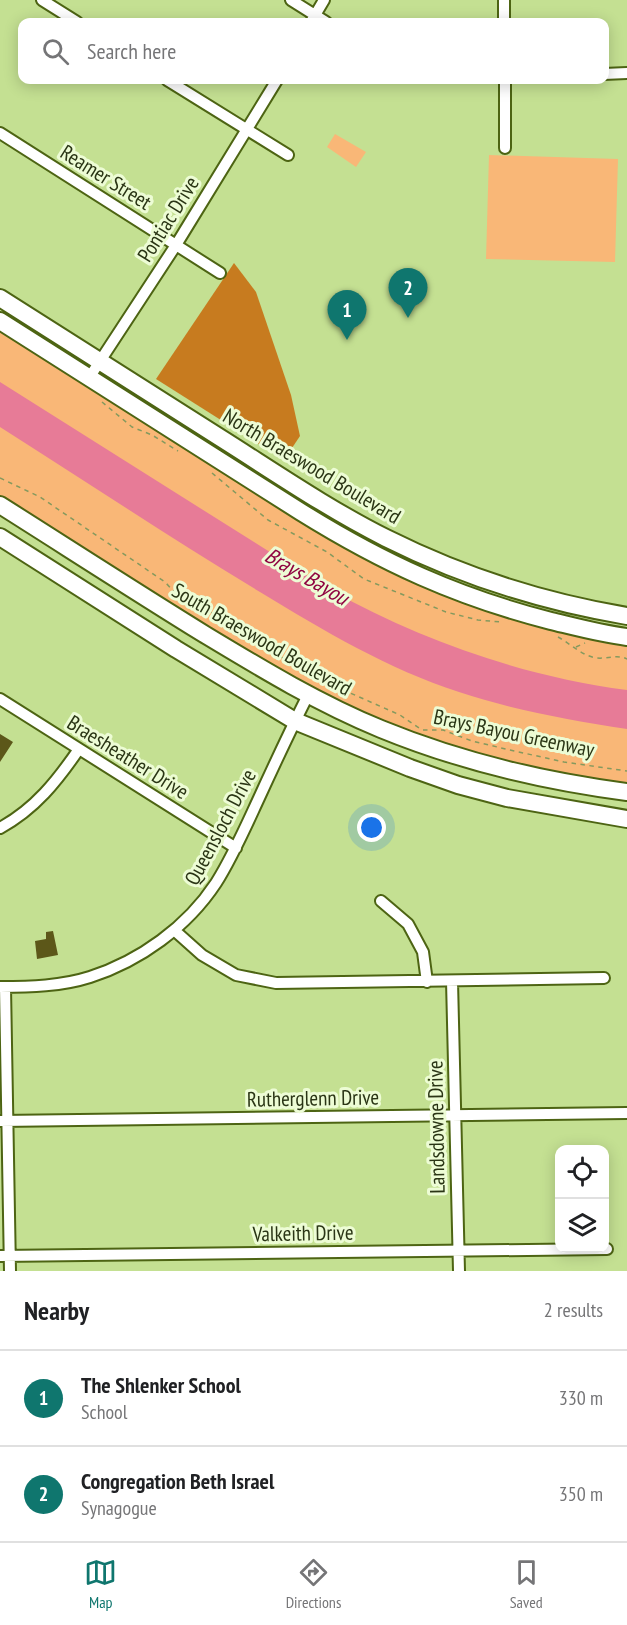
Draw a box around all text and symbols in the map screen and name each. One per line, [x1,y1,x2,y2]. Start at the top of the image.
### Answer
search box [18,18,609,84]
icon: search [39,35,72,68]
text: Search here [87,37,176,65]
street label: Reamer Street [55,138,157,216]
street label: Pontiac Drive [131,171,205,267]
pin: 2 [388,268,428,318]
pin: 1 [328,290,366,340]
street label: North Braeswood Boulevard [218,402,406,530]
water label: Brays Bayou [260,541,355,612]
street label: South Braeswood Boulevard [167,577,357,701]
street label: Brays Bayou Greenway [431,703,597,763]
street label: Braesheather Drive [62,709,194,805]
street label: Queensloch Drive [178,764,262,890]
your location [357,813,386,842]
street label: Landsdowne Drive [421,1060,451,1194]
street label: Rutherglenn Drive [247,1083,379,1113]
map controls [555,1145,609,1253]
button: locate [555,1145,609,1199]
button: layers [555,1199,609,1253]
street label: Valkeith Drive [251,1219,354,1247]
text: Nearby [24,1294,89,1327]
text: 2 results [544,1297,603,1323]
text: The Shlenker School [81,1371,241,1399]
text: 1 [39,1385,48,1411]
text: 330 m [559,1385,603,1411]
text: School [81,1399,127,1425]
text: Congregation Beth Israel [81,1467,274,1495]
text: 2 [39,1481,48,1507]
text: 350 m [559,1481,603,1507]
text: Synagogue [81,1495,157,1521]
tab: Map [84,1556,117,1612]
tab: Directions [286,1556,341,1612]
tab: Saved [510,1556,543,1612]

